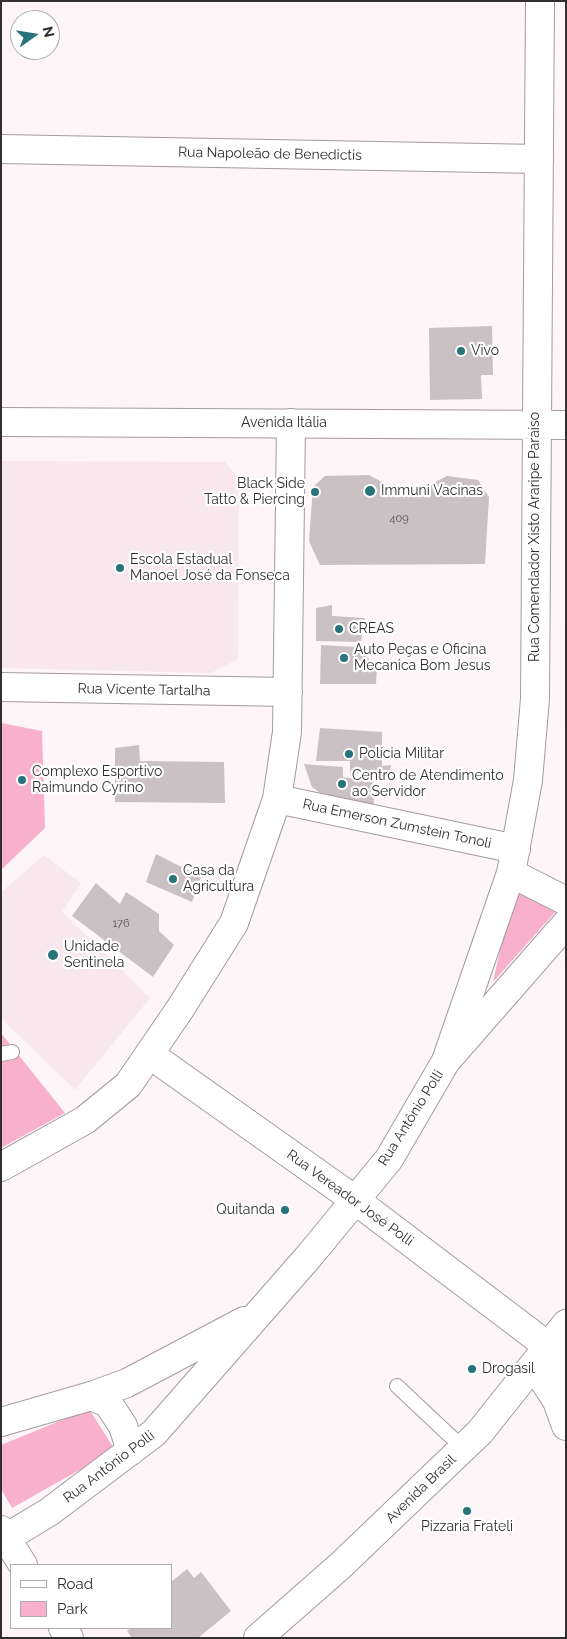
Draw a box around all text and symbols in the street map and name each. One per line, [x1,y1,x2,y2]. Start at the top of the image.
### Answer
north arrow [10,10,60,60]
text: N [40,25,58,39]
street label: Rua Napoleão de Benedictis [178,144,362,164]
place label: Vivo [471,343,499,359]
marker: Vivo [455,345,467,357]
street label: Rua Comendador Xisto Araripe Paraíso [527,412,543,662]
street label: Avenida Itália [241,415,327,431]
place label: Black Side Tatto & Piercing [204,476,305,508]
place label: Immuni Vacinas [381,483,483,499]
marker: Immuni Vacinas [363,484,377,498]
marker: Black Side Tatto & Piercing [309,486,321,498]
house number: 409 [389,512,409,526]
place label: Escola Estadual Manoel José da Fonseca [130,552,290,584]
marker: Escola Estadual Manoel José da Fonseca [114,562,126,574]
place label: CREAS [349,621,394,637]
marker: CREAS [333,623,345,635]
place label: Auto Peças e Oficina Mecanica Bom Jesus [354,642,491,674]
marker: Auto Peças e Oficina Mecanica Bom Jesus [338,652,350,664]
street label: Rua Vicente Tartalha [77,680,211,700]
place label: Polícia Militar [359,746,444,762]
marker: Polícia Militar [343,748,355,760]
place label: Complexo Esportivo Raimundo Cyrino [32,764,162,796]
place label: Centro de Atendimento ao Servidor [352,768,504,800]
marker: Complexo Esportivo Raimundo Cyrino [16,774,28,786]
marker: Centro de Atendimento ao Servidor [336,778,348,790]
street label: Rua Emerson Zumstein Tonoli [301,796,493,852]
place label: Casa da Agricultura [183,863,254,896]
marker: Casa da Agricultura [167,873,179,885]
house number: 176 [112,917,130,931]
place label: Unidade Sentinela [64,939,124,972]
marker: Unidade Sentinela [46,948,60,962]
street label: Rua Antônio Polli [375,1067,447,1169]
street label: Rua Vereador José Polli [283,1146,417,1250]
place label: Quitanda [216,1202,275,1218]
marker: Quitanda [279,1204,291,1216]
place label: Drogasil [482,1361,535,1377]
marker: Drogasil [466,1363,478,1375]
street label: Rua Antônio Polli [60,1427,158,1507]
street label: Avenida Brasil [382,1451,460,1527]
marker: Pizzaria Frateli [461,1505,473,1517]
place label: Pizzaria Frateli [421,1519,513,1535]
legend [10,1564,172,1629]
text: Road [57,1575,93,1593]
text: Park [57,1600,88,1618]

